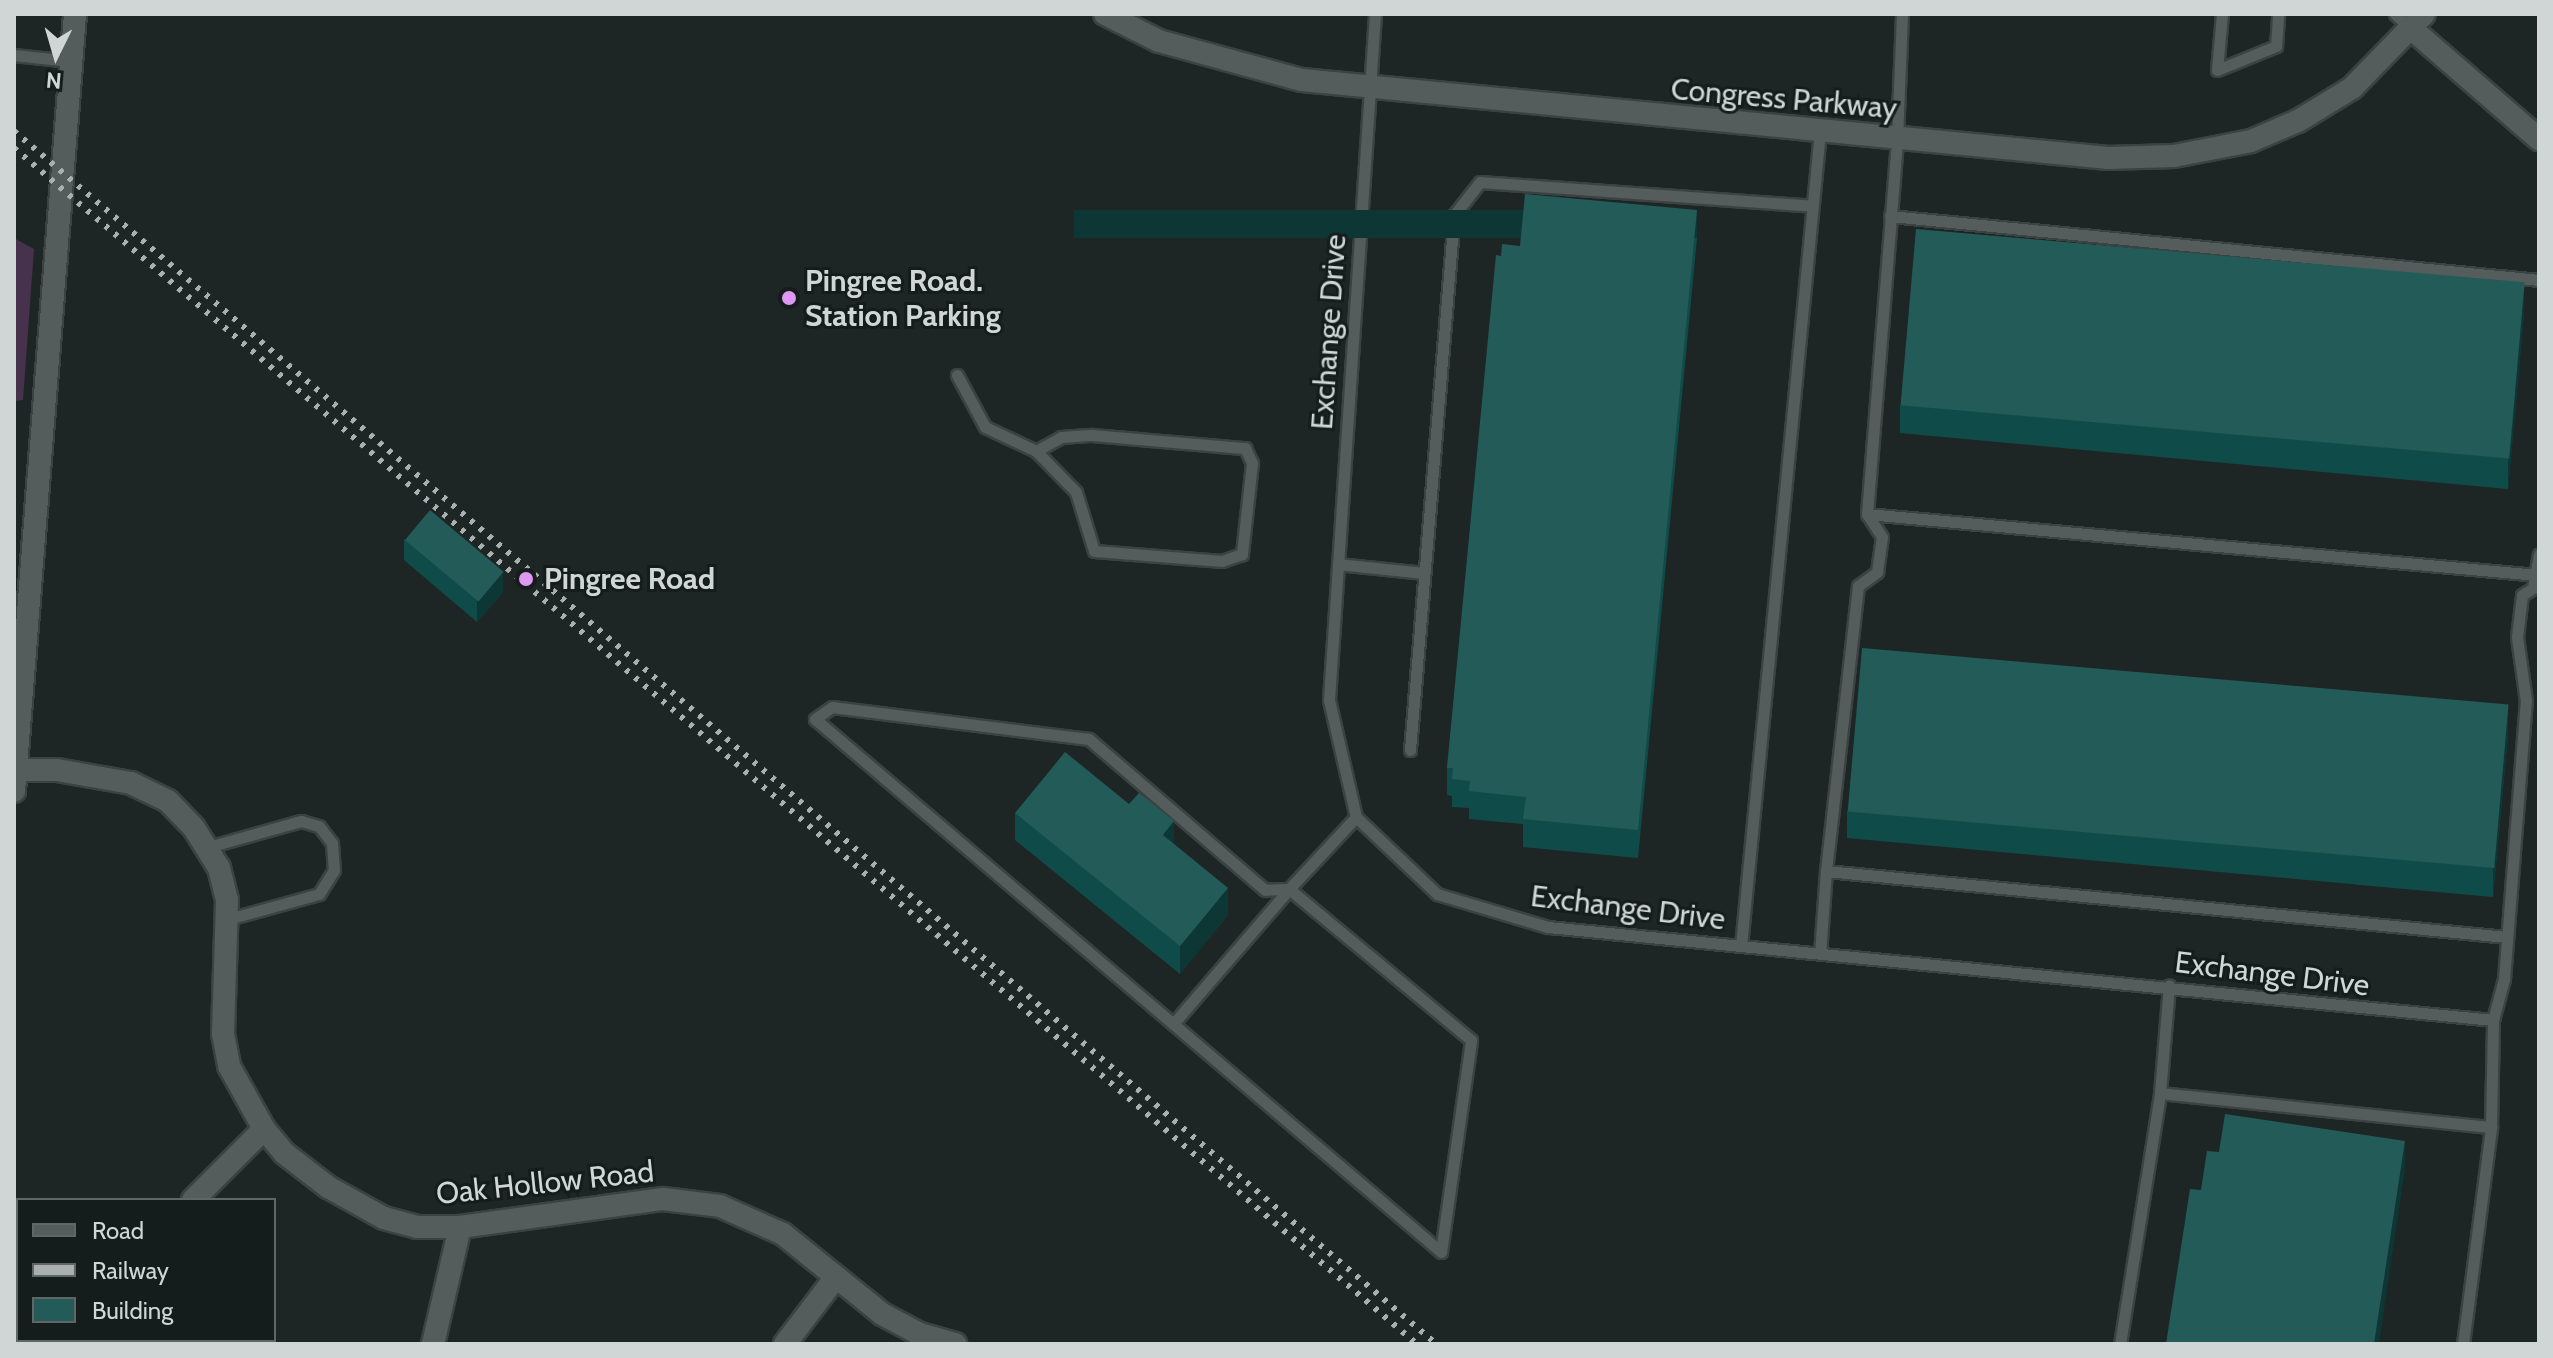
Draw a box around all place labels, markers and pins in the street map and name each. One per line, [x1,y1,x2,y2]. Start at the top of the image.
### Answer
place label: Pingree Road. Station Parking [805,263,1001,334]
marker: Pingree Road. Station Parking [780,289,798,307]
place label: Pingree Road [544,561,715,597]
marker: Pingree Road [515,568,537,590]

